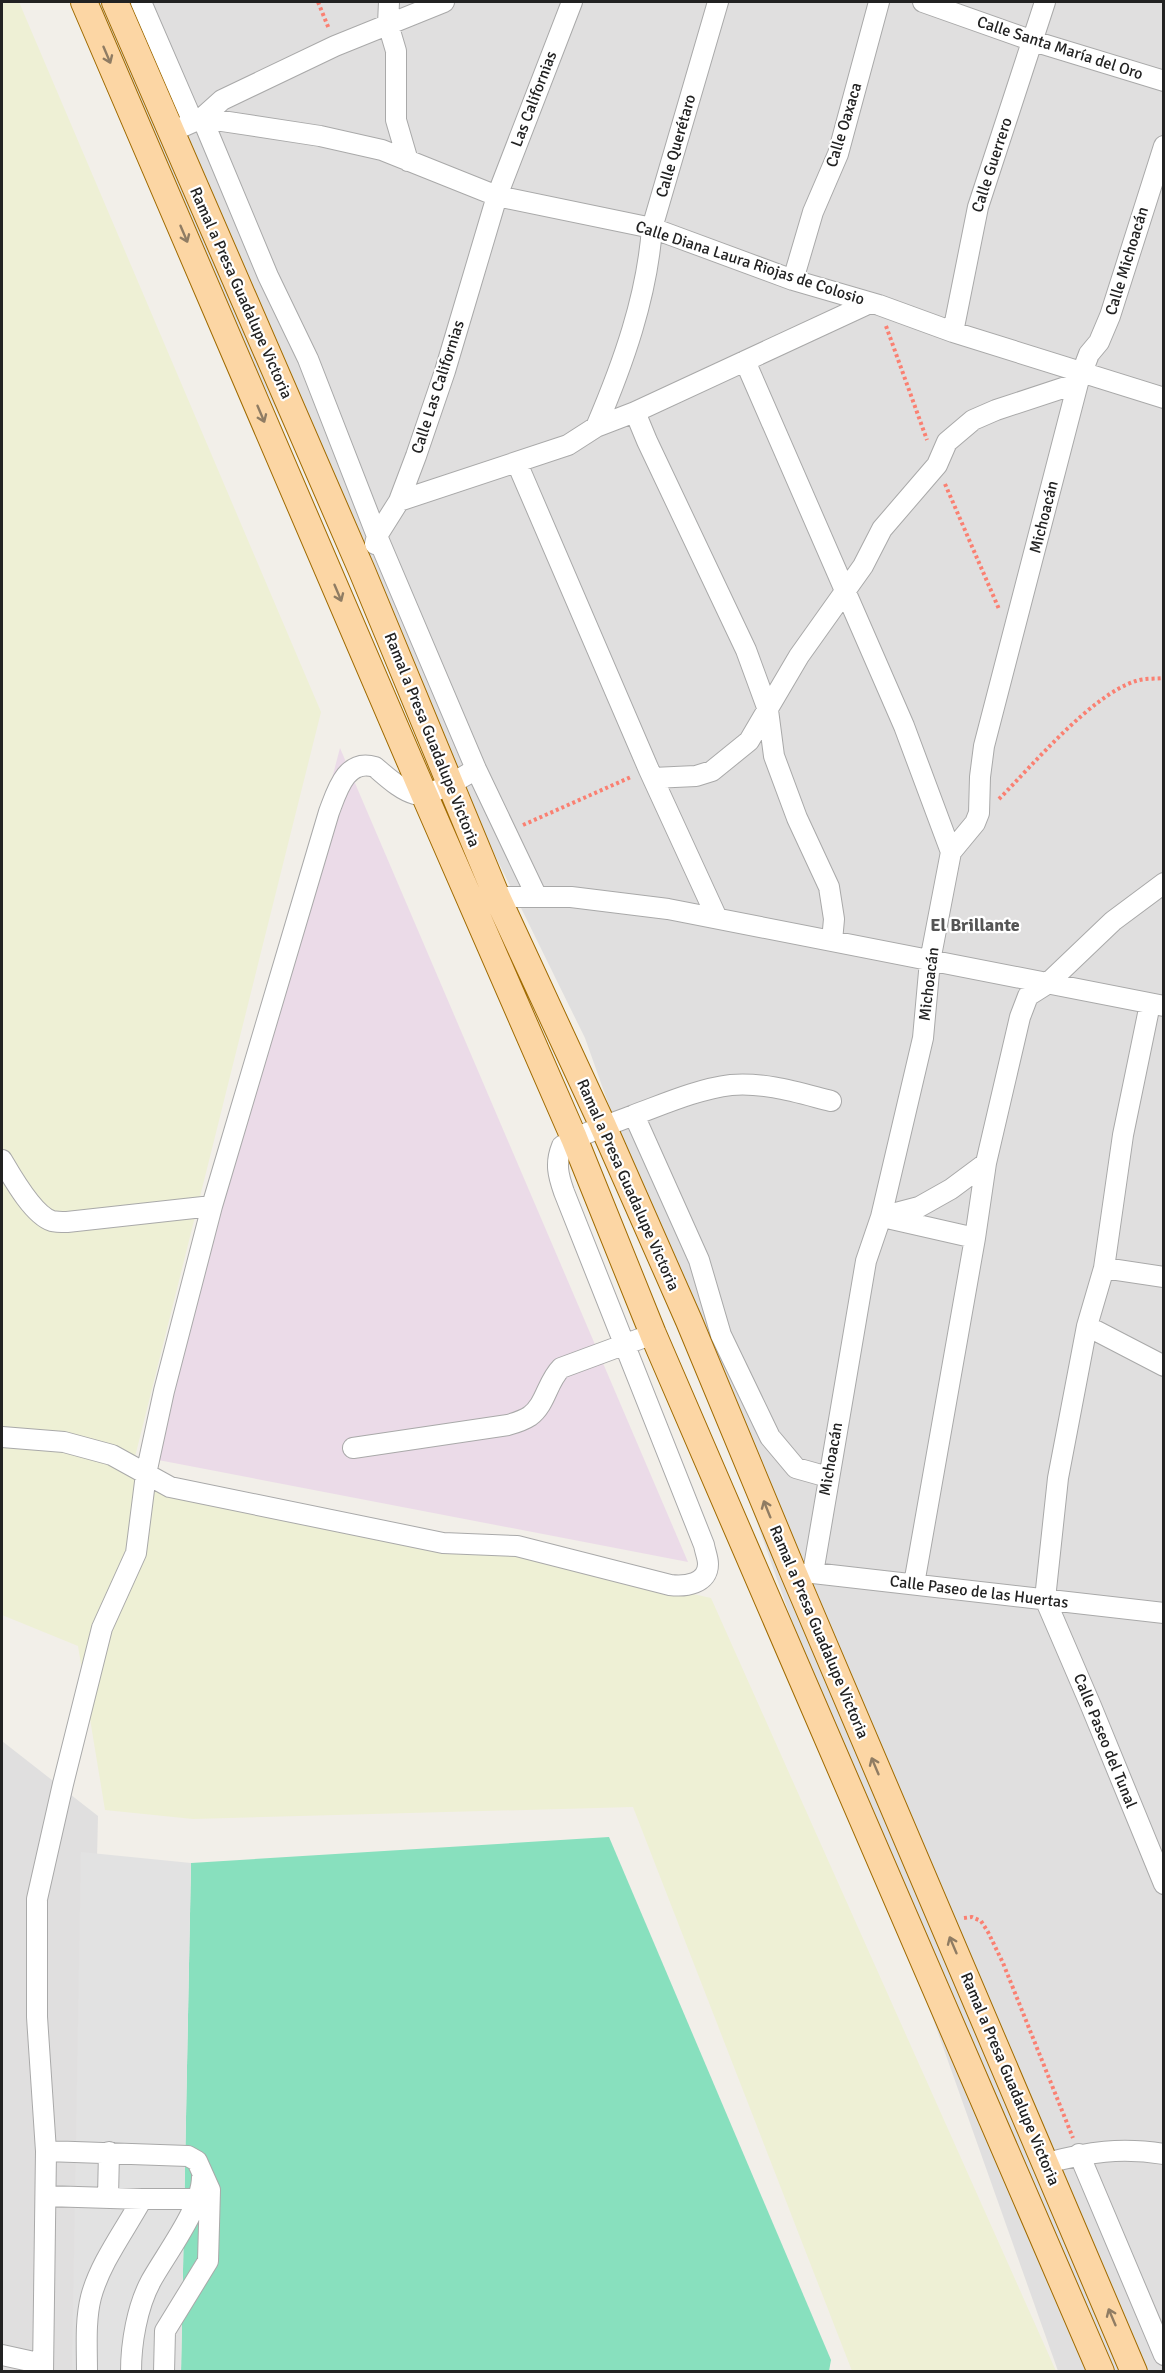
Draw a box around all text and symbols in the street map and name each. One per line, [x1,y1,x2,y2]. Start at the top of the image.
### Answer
street label: Calle Santa María del Oro [974,12,1146,84]
one-way arrow [102,46,113,64]
street label: Las Californias [507,48,561,150]
street label: Calle Oaxaca [822,80,866,170]
street label: Calle Querétaro [652,92,700,200]
street label: Calle Guerrero [967,115,1017,215]
street label: Ramal a Presa Guadalupe Victoria [185,184,297,402]
street label: Calle Michoacán [1101,204,1153,318]
street label: Calle Diana Laura Riojas de Colosio [633,216,867,310]
one-way arrow [179,225,190,243]
street label: Calle Las Californias [407,318,469,456]
one-way arrow [256,404,267,422]
street label: Michoacán [1025,479,1063,555]
one-way arrow [333,583,344,602]
street label: Ramal a Presa Guadalupe Victoria [380,630,484,850]
district label: El Brillante [930,914,1020,936]
street label: Michoacán [915,946,943,1022]
street label: Ramal a Presa Guadalupe Victoria [572,1076,684,1294]
street label: Michoacán [815,1421,847,1497]
one-way arrow [761,1500,772,1519]
street label: Ramal a Presa Guadalupe Victoria [765,1522,873,1742]
street label: Calle Paseo de las Huertas [889,1571,1069,1613]
street label: Calle Paseo del Tunal [1069,1671,1141,1812]
one-way arrow [869,1757,880,1775]
one-way arrow [947,1936,958,1955]
street label: Ramal a Presa Guadalupe Victoria [956,1969,1064,2189]
one-way arrow [1106,2309,1117,2327]

